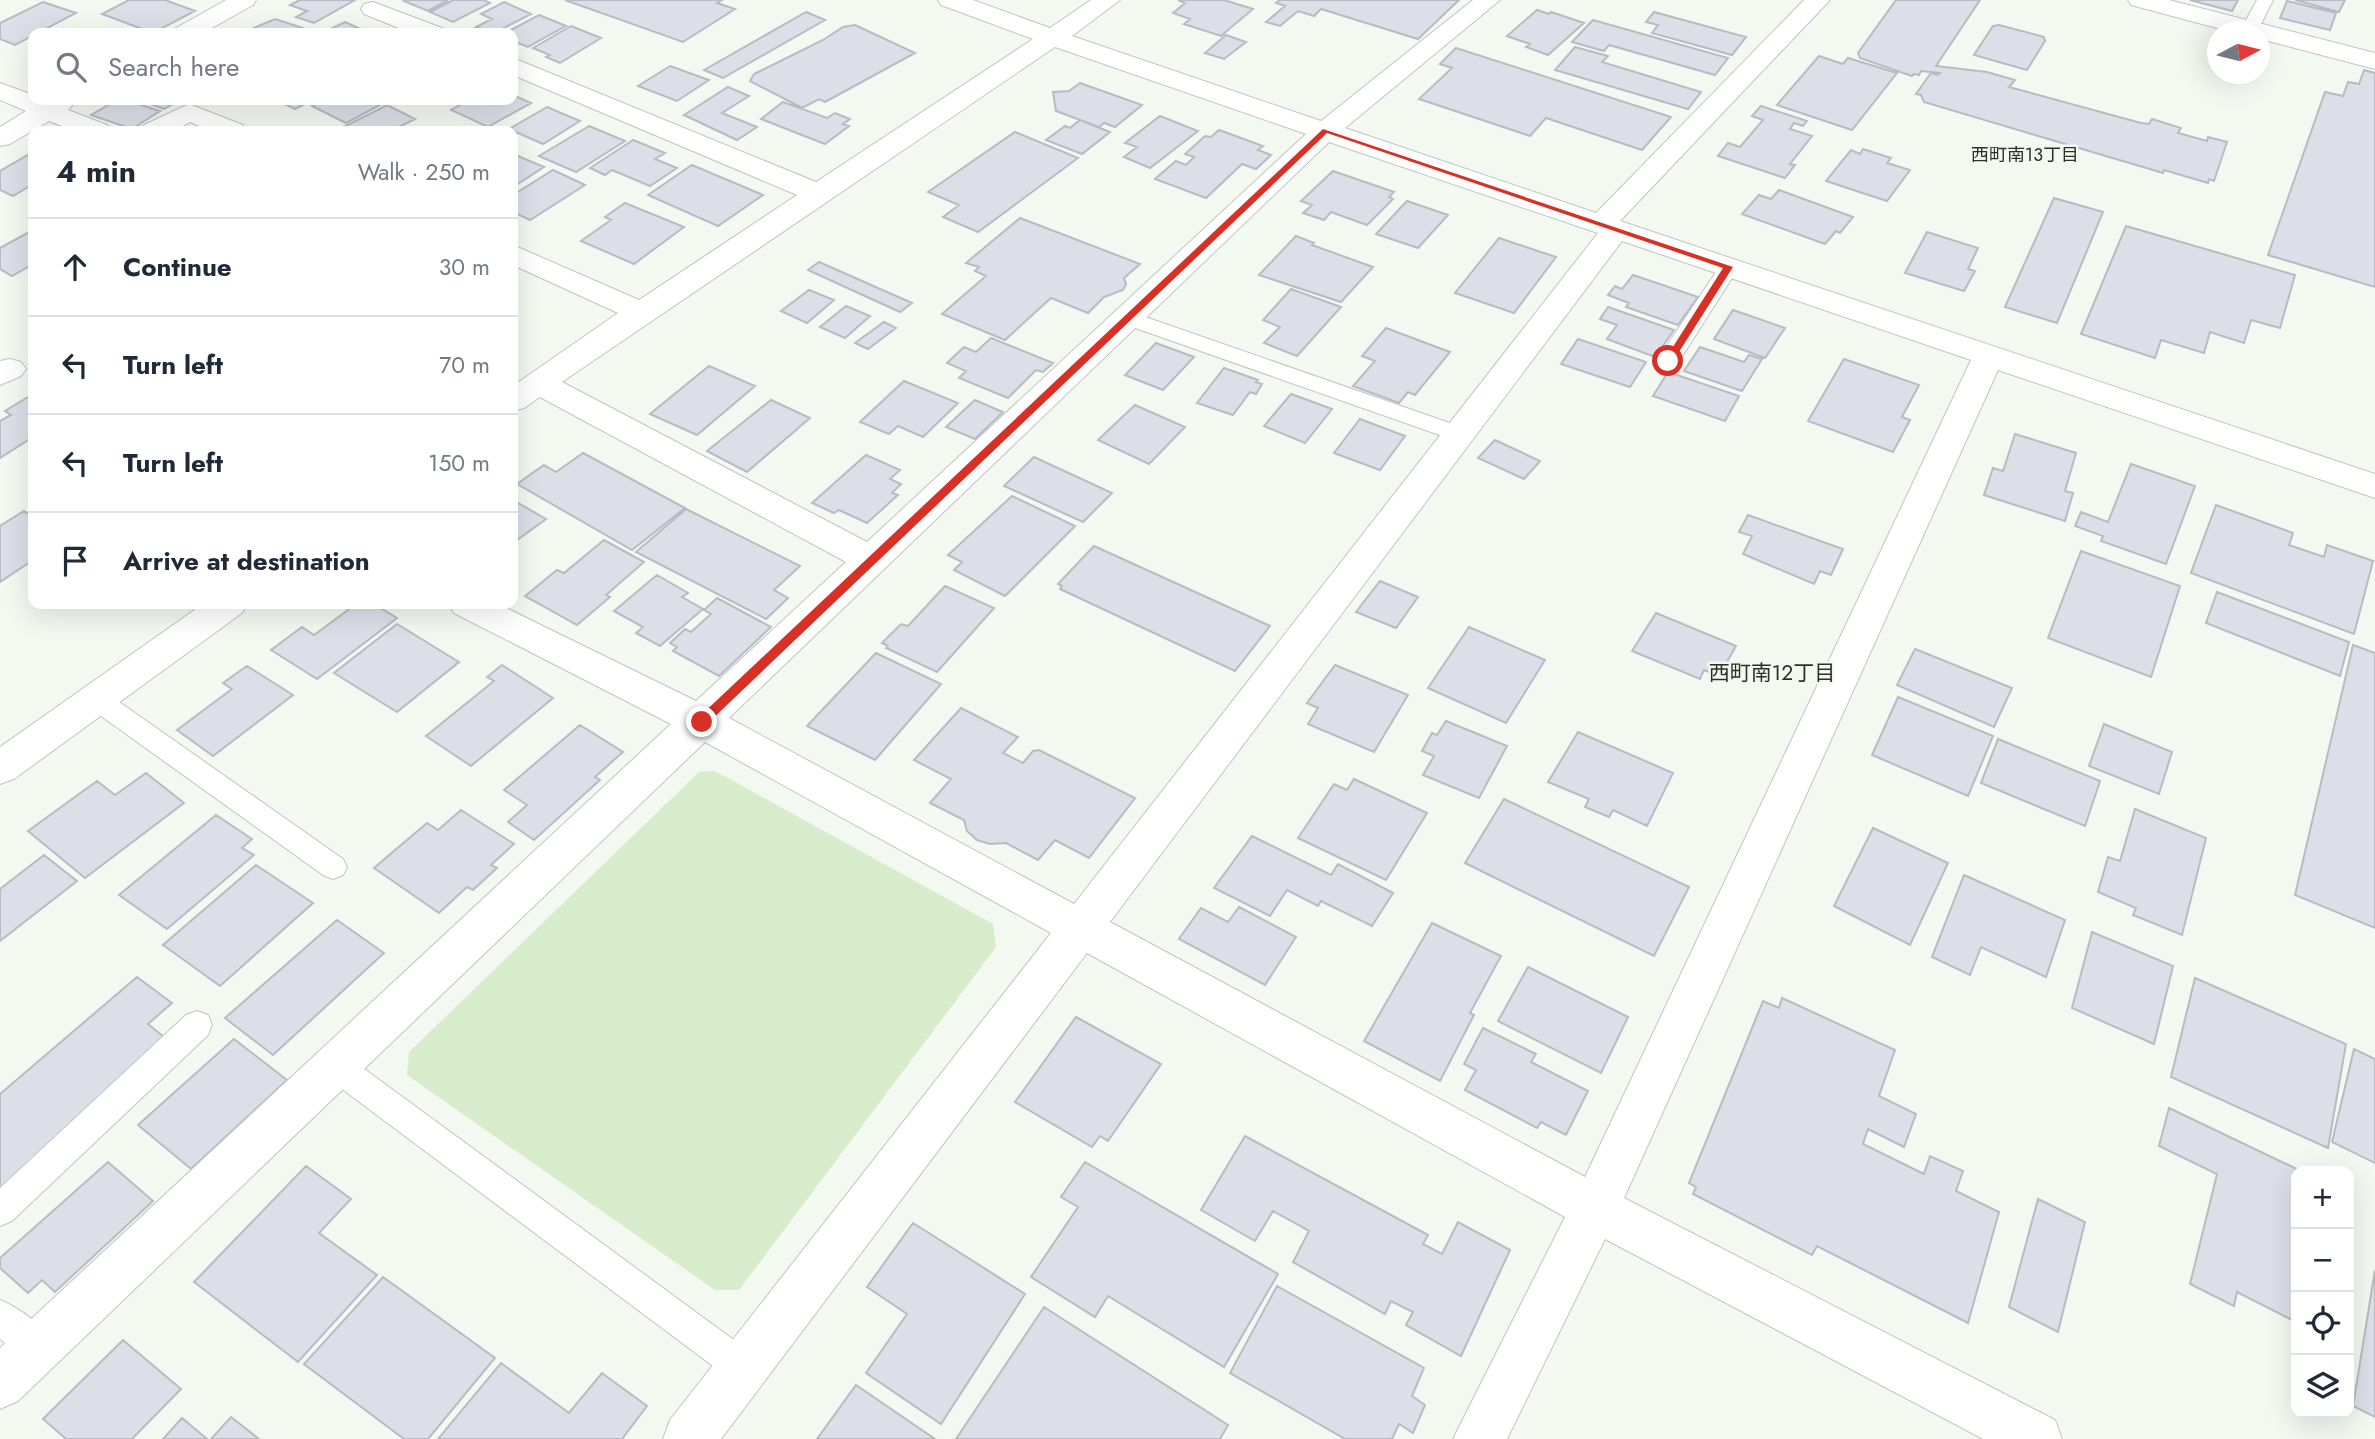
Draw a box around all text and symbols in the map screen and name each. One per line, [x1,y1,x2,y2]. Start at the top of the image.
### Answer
north arrow [2207,21,2270,84]
search box [28,28,518,105]
icon: search [52,48,90,86]
text: Search here [108,48,240,86]
district label: 西町南13丁目 [1971,142,2079,168]
text: 4 min [56,150,136,193]
text: Walk · 250 m [358,155,490,189]
icon: ahead [56,248,94,286]
text: Continue [123,248,232,286]
text: 30 m [439,250,490,284]
route start [1652,345,1683,376]
icon: left [56,346,94,384]
text: Turn left [123,346,223,384]
text: 70 m [439,348,490,382]
icon: left [56,444,94,482]
text: Turn left [123,444,223,482]
text: 150 m [428,446,490,480]
icon: arrive [56,542,94,580]
text: Arrive at destination [123,542,370,580]
district label: 西町南12丁目 [1709,658,1835,688]
route end [686,706,717,737]
map controls [2291,1166,2354,1418]
button: + [2291,1166,2354,1229]
button: − [2291,1229,2354,1292]
button: locate [2291,1292,2354,1355]
button: layers [2291,1355,2354,1418]

